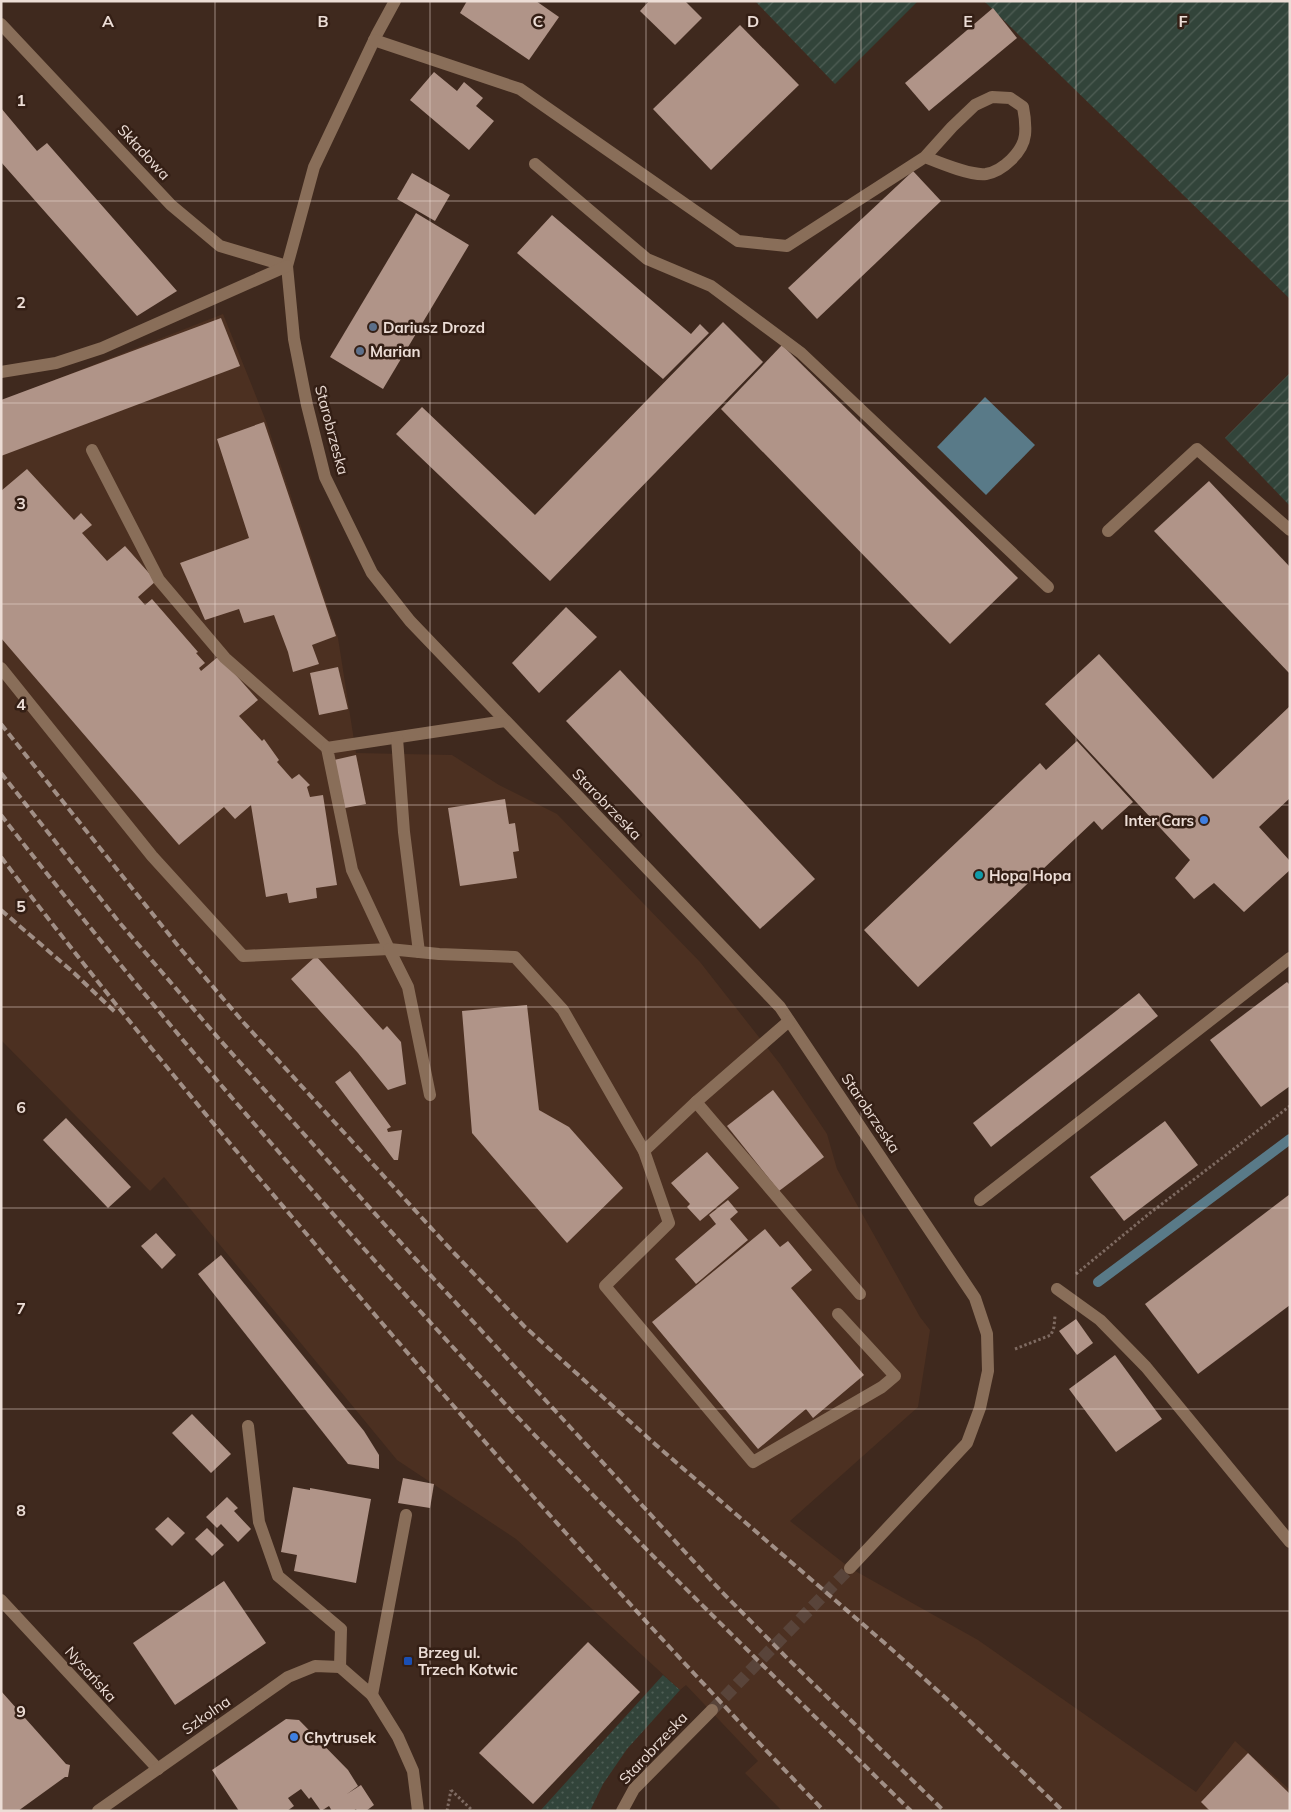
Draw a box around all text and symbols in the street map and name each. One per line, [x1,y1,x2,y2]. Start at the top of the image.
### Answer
text: A [102,11,114,31]
text: B [317,11,329,31]
text: C [533,11,544,31]
text: D [747,11,759,31]
text: E [963,11,973,31]
text: F [1178,11,1188,31]
text: 1 [16,90,26,110]
street label: Składowa [114,120,174,184]
text: 2 [16,292,26,312]
place label: Dariusz Drozd [383,318,485,337]
marker: Dariusz Drozd [367,321,379,333]
place label: Marian [370,342,421,361]
marker: Marian [354,345,366,357]
street label: Starobrzeska [311,383,353,477]
text: 3 [16,493,26,513]
text: 4 [16,694,26,714]
street label: Starobrzeska [568,764,646,844]
place label: Inter Cars [1124,811,1194,830]
marker: Inter Cars [1198,814,1210,826]
place label: Hopa Hopa [989,866,1071,885]
marker: Hopa Hopa [973,869,985,881]
text: 5 [16,896,26,916]
street label: Starobrzeska [837,1070,905,1156]
text: 6 [16,1097,26,1117]
text: 7 [16,1298,26,1318]
text: 8 [16,1500,26,1520]
street label: Nysańska [61,1642,121,1706]
place label: Brzeg ul. Trzech Kotwic [418,1643,518,1679]
marker: Brzeg ul. Trzech Kotwic [402,1655,414,1667]
street label: Szkolna [178,1692,234,1738]
text: 9 [16,1701,26,1721]
street label: Starobrzeska [615,1708,691,1788]
place label: Chytrusek [304,1728,377,1747]
marker: Chytrusek [288,1731,300,1743]

